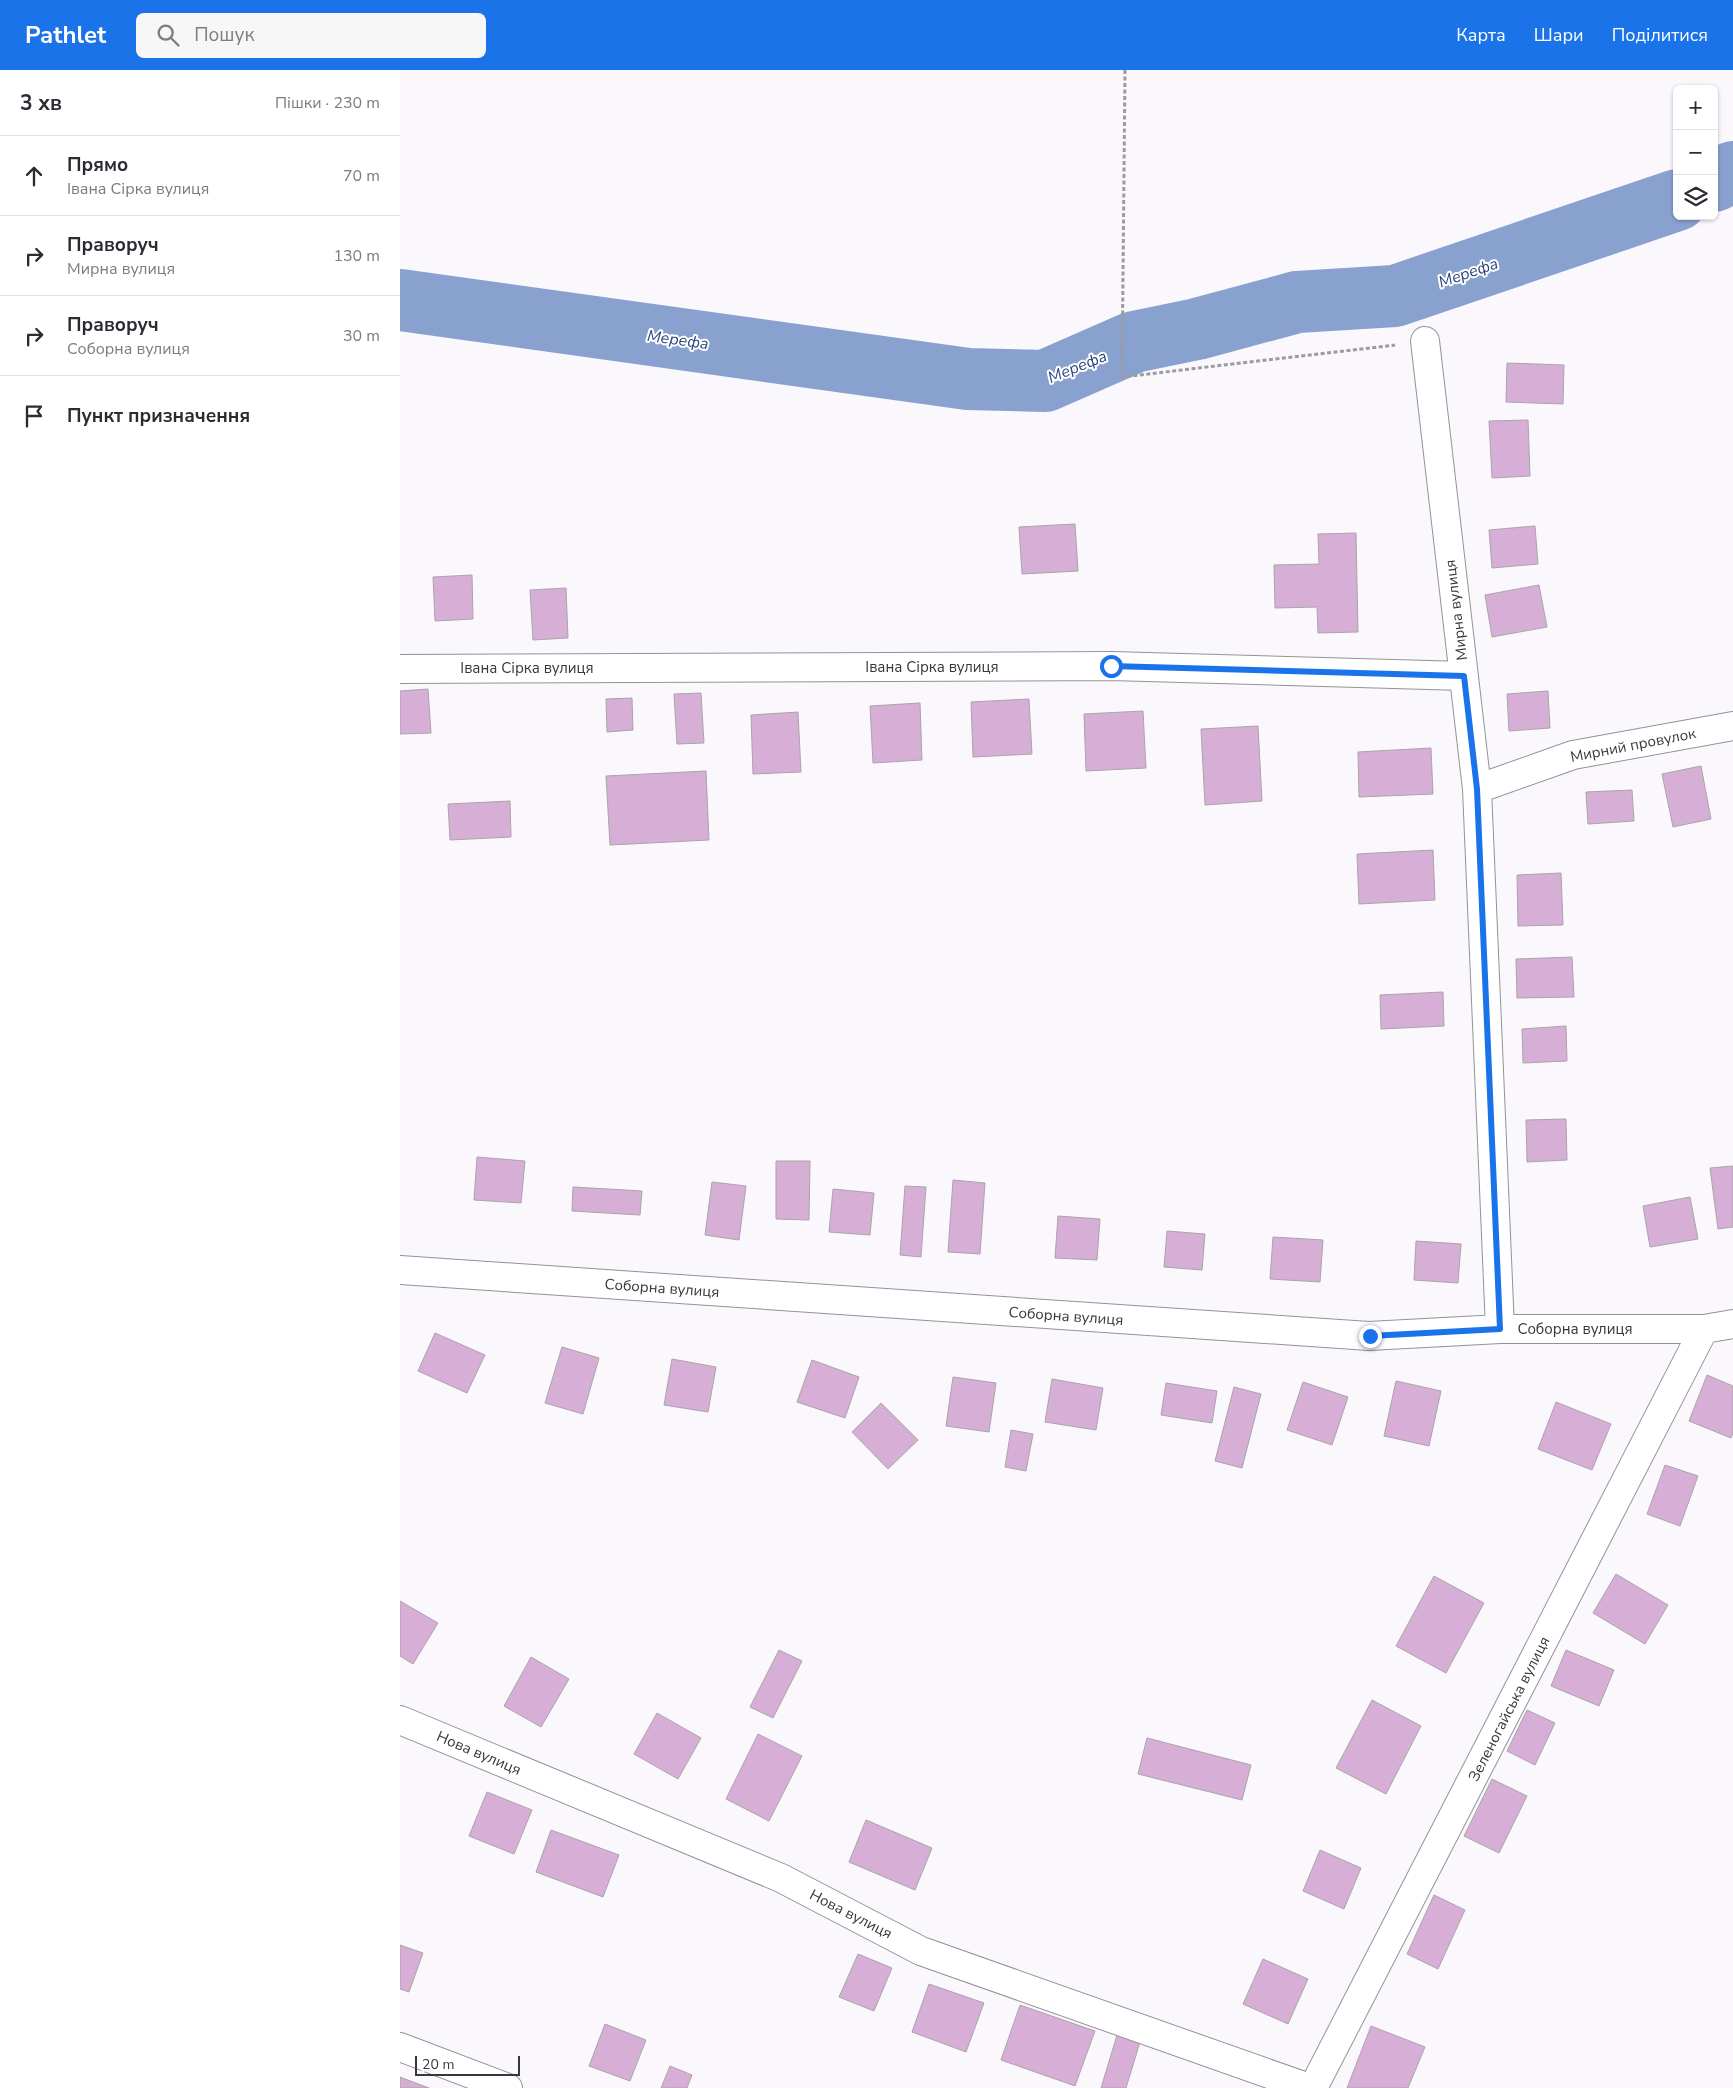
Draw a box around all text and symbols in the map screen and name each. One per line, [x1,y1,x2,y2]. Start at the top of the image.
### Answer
search box [136,13,486,58]
text: Pathlet [25,19,106,51]
icon: search [154,21,182,49]
text: Пошук [194,22,254,48]
text: Карта [1456,23,1506,47]
text: Шари [1534,23,1584,47]
text: Поділитися [1612,23,1708,47]
map controls [1673,85,1718,220]
button: + [1673,85,1718,130]
text: 3 хв [20,89,62,117]
text: Пішки · 230 m [275,92,380,114]
button: − [1673,130,1718,175]
text: Прямо [67,152,128,178]
icon: ahead [20,162,48,190]
text: 70 m [343,165,380,187]
button: layers [1673,175,1718,220]
text: Івана Сірка вулиця [67,178,209,200]
text: Праворуч [67,232,159,258]
icon: right [20,242,48,270]
text: 130 m [333,245,380,267]
water label: Мерефа [1435,252,1501,293]
text: Мирна вулиця [67,258,175,280]
text: Праворуч [67,312,159,338]
icon: right [20,322,48,350]
text: 30 m [343,325,380,347]
water label: Мерефа [646,325,710,355]
text: Соборна вулиця [67,338,190,360]
water label: Мерефа [1045,345,1110,389]
icon: arrive [20,402,48,430]
text: Пункт призначення [67,403,250,429]
street label: Мирна вулиця [1440,559,1472,661]
route start [1100,655,1123,678]
street label: Івана Сірка вулиця [865,657,999,677]
street label: Івана Сірка вулиця [460,658,594,678]
street label: Мирний провулок [1569,723,1698,767]
street label: Соборна вулиця [604,1274,720,1302]
street label: Соборна вулиця [1008,1302,1124,1330]
street label: Соборна вулиця [1517,1319,1633,1339]
route end [1359,1325,1382,1348]
street label: Зеленогайська вулиця [1464,1633,1554,1785]
street label: Нова вулиця [434,1726,524,1780]
street label: Нова вулиця [806,1885,896,1943]
scale bar [415,2053,520,2076]
text: 20 m [422,2055,454,2074]

